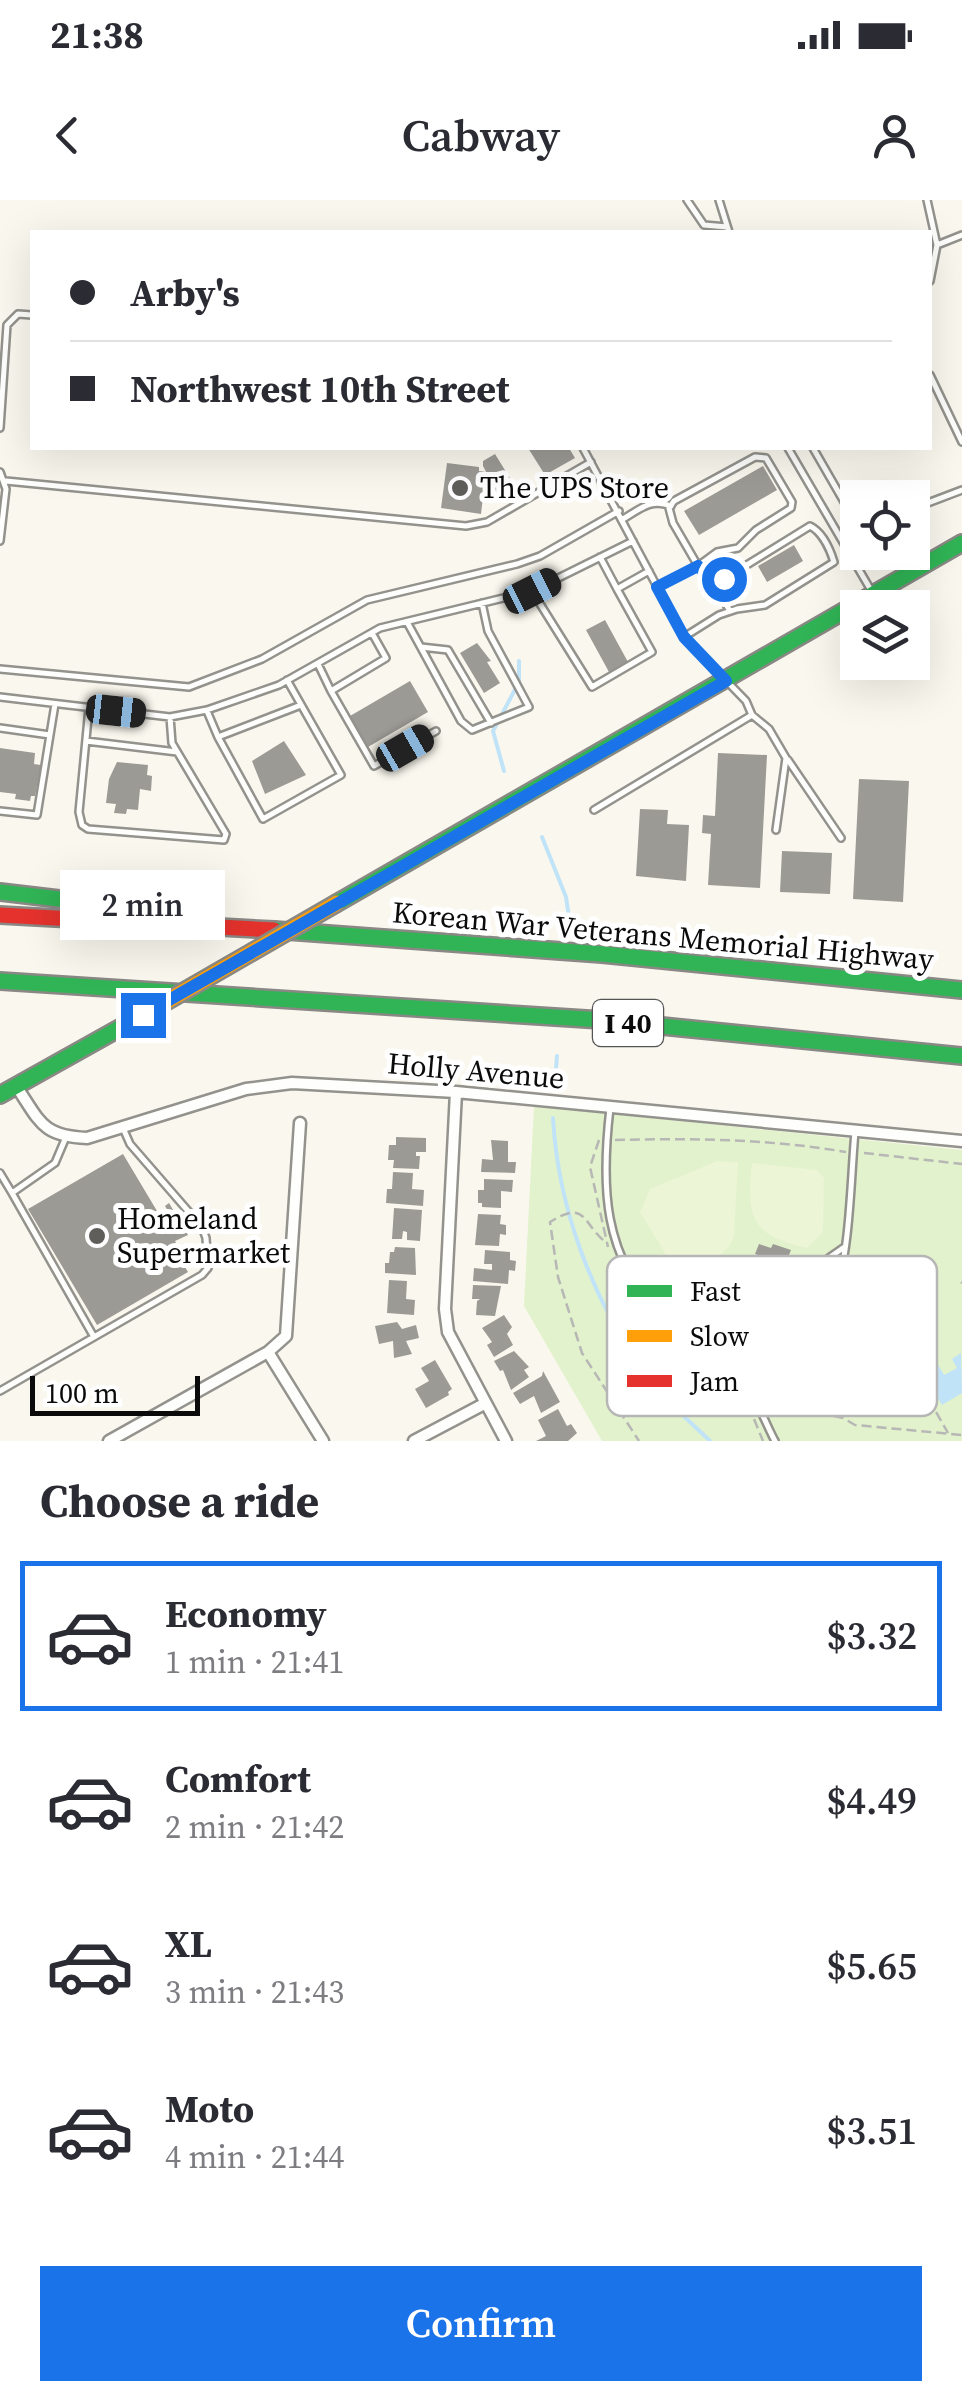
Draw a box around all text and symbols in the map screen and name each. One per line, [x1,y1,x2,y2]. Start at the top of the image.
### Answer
text: 21:38 [50,9,144,61]
text: Cabway [402,104,560,166]
icon: back [40,108,95,163]
icon: person [867,108,922,163]
text: Arby's [130,267,240,319]
text: Northwest 10th Street [130,363,510,415]
place label: The UPS Store [480,467,669,508]
marker: The UPS Store [449,477,471,499]
map controls [840,480,930,680]
button: locate [840,480,930,570]
route start [702,557,747,602]
car [498,564,566,618]
button: layers [840,590,930,680]
car [85,693,147,729]
car [372,720,438,776]
callout: 2 min [61,870,226,940]
text: 2 min [101,883,184,927]
street label: Korean War Veterans Memorial Highway [391,891,936,980]
route end [121,993,166,1038]
road number: I 40 [593,1000,663,1046]
street label: Holly Avenue [386,1042,566,1099]
place label: Homeland Supermarket [117,1198,290,1273]
marker: Homeland Supermarket [86,1225,108,1247]
legend [607,1256,937,1416]
text: Fast [690,1272,741,1310]
text: Slow [690,1317,750,1355]
text: Jam [689,1362,739,1400]
scale bar [30,1371,200,1416]
text: 100 m [45,1374,119,1412]
text: Choose a ride [40,1470,319,1532]
text: Economy [165,1588,327,1640]
icon: car [45,1591,135,1681]
text: $3.32 [827,1610,917,1662]
text: 1 min · 21:41 [165,1640,344,1684]
text: Comfort [165,1753,311,1805]
icon: car [45,1756,135,1846]
text: $4.49 [827,1775,917,1827]
text: 2 min · 21:42 [165,1805,344,1849]
text: XL [165,1918,212,1970]
icon: car [45,1921,135,2011]
text: $5.65 [827,1940,917,1992]
text: 3 min · 21:43 [165,1970,344,2014]
text: Moto [165,2083,254,2135]
icon: car [45,2086,135,2176]
text: $3.51 [827,2105,917,2157]
text: 4 min · 21:44 [165,2135,344,2179]
button: Confirm [40,2266,922,2381]

